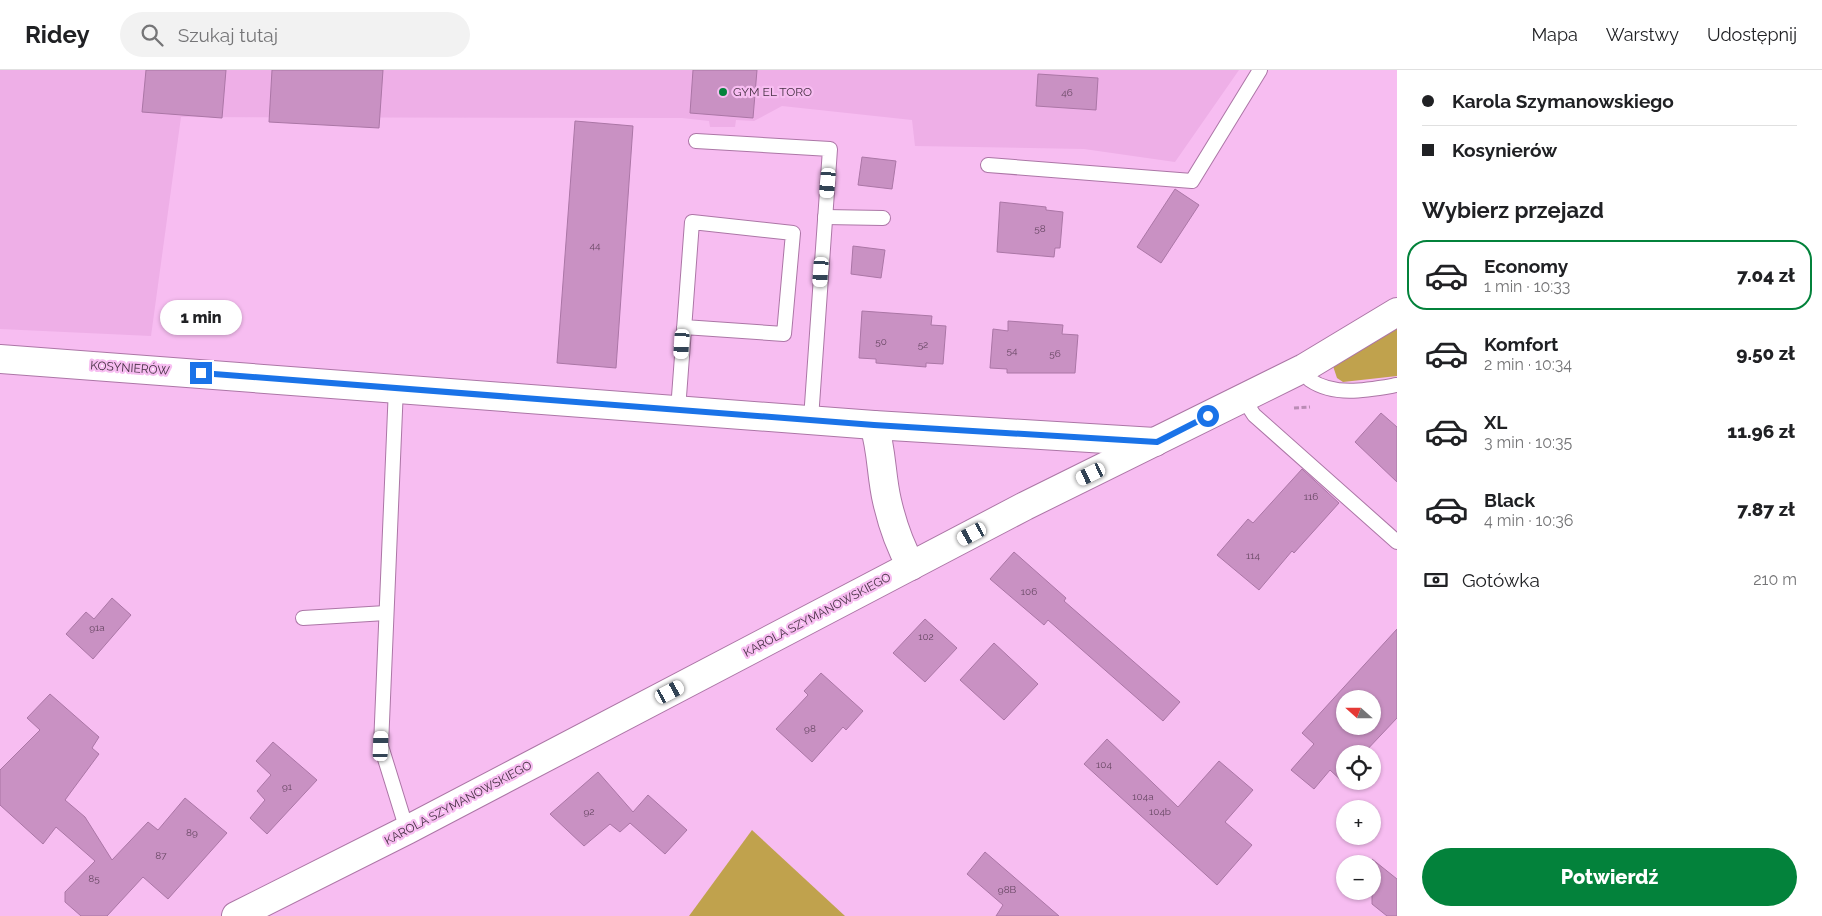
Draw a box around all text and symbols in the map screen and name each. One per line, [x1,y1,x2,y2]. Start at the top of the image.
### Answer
search box [120,12,470,57]
text: Ridey [25,20,90,49]
icon: search [138,21,166,49]
text: Szukaj tutaj [178,24,278,46]
text: Mapa [1531,24,1578,45]
text: Warstwy [1606,24,1679,45]
text: Udostępnij [1707,24,1797,45]
place label: GYM EL TORO [733,85,812,99]
marker: GYM EL TORO [717,86,729,98]
house number: 46 [1061,87,1073,98]
text: Karola Szymanowskiego [1452,90,1674,112]
text: Kosynierów [1452,139,1557,161]
car [819,167,836,199]
text: Wybierz przejazd [1422,197,1604,223]
house number: 58 [1034,223,1046,234]
house number: 44 [590,240,601,251]
icon: car [1424,253,1469,298]
text: Economy [1484,255,1568,277]
car [812,257,829,287]
text: 7.04 zł [1737,264,1795,286]
text: 1 min · 10:33 [1484,277,1570,296]
callout: 1 min [160,300,242,336]
text: 1 min [180,308,222,327]
car [673,329,690,359]
icon: car [1424,331,1469,376]
text: Komfort [1484,333,1558,355]
house number: 50 [875,336,887,347]
house number: 52 [918,339,928,350]
text: 9.50 zł [1736,342,1795,364]
house number: 54 [1007,345,1018,356]
house number: 56 [1049,348,1061,359]
text: 2 min · 10:34 [1484,355,1572,374]
street label: KOSYNIERÓW [90,358,171,378]
route end [190,362,212,384]
route start [1197,405,1219,427]
icon: car [1424,409,1469,454]
text: XL [1484,411,1507,433]
text: 11.96 zł [1727,420,1795,442]
text: 3 min · 10:35 [1484,433,1572,452]
car [1074,461,1107,487]
icon: car [1424,487,1469,532]
text: Black [1484,489,1535,511]
house number: 116 [1304,491,1318,502]
text: 7.87 zł [1737,498,1795,520]
text: 4 min · 10:36 [1484,511,1573,530]
car [955,520,988,548]
house number: 114 [1246,550,1261,561]
icon: cash [1422,566,1450,594]
text: Gotówka [1462,569,1540,591]
street label: KAROLA SZYMANOWSKIEGO [741,570,893,660]
text: 210 m [1753,570,1797,589]
house number: 106 [1021,586,1037,597]
house number: 91a [89,622,105,633]
house number: 102 [918,631,934,642]
car [653,678,686,706]
north arrow [1336,690,1381,735]
map controls [1336,690,1381,900]
house number: 98 [804,723,816,734]
car [372,731,389,761]
button: locate [1336,745,1381,790]
street label: KAROLA SZYMANOWSKIEGO [382,758,534,848]
house number: 104 [1096,759,1112,770]
house number: 91 [282,781,293,792]
house number: 104a [1132,791,1154,802]
button: + [1336,800,1381,845]
house number: 92 [583,806,595,817]
house number: 104b [1149,806,1171,817]
house number: 89 [186,827,198,838]
button: Potwierdź [1422,848,1797,906]
house number: 87 [155,850,167,861]
button: − [1336,855,1381,900]
house number: 85 [88,873,100,884]
house number: 98B [998,884,1017,895]

